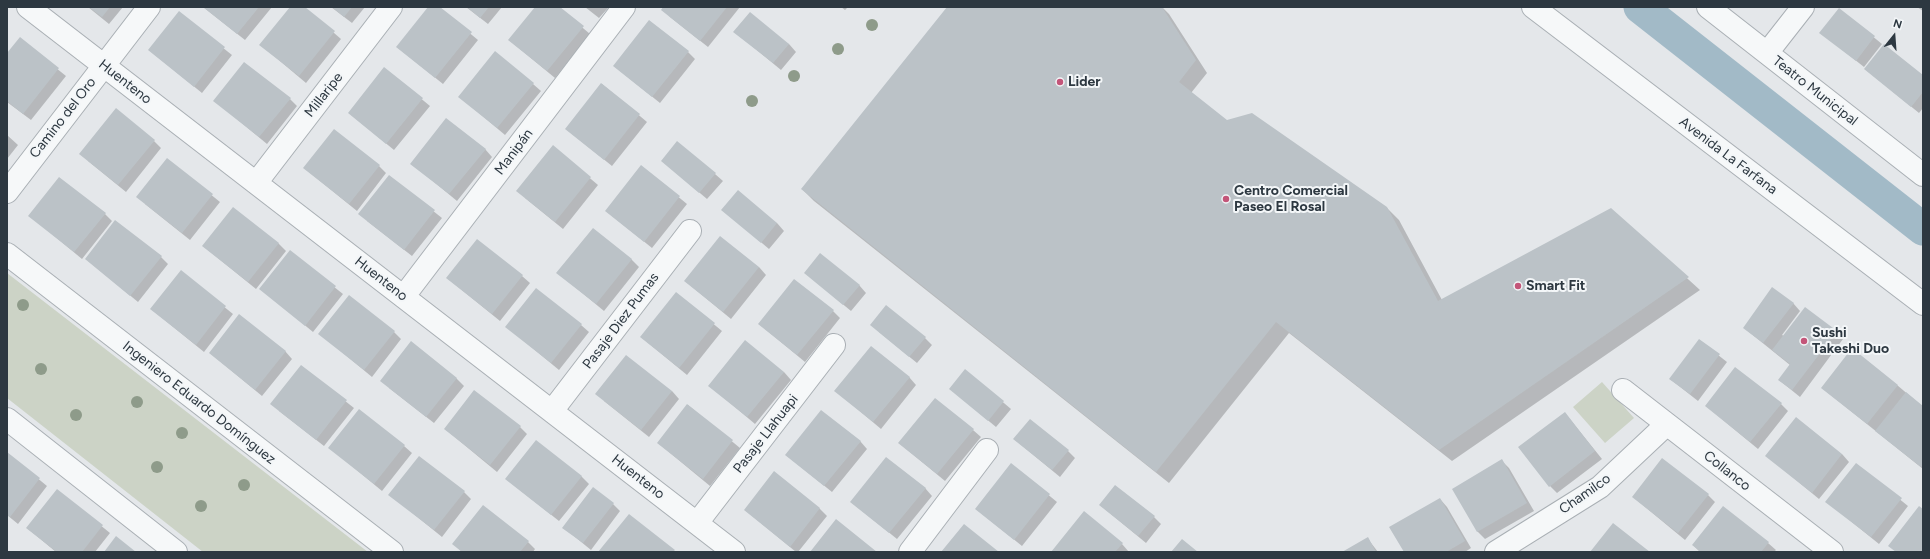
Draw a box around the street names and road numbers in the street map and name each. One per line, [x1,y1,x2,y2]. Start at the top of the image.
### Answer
street label: Teatro Municipal [1769,53,1861,129]
street label: Huenteno [95,56,155,108]
street label: Millaripe [301,69,347,121]
street label: Camino del Oro [26,74,100,162]
street label: Avenida La Farfana [1676,114,1780,198]
street label: Manipán [491,126,537,178]
street label: Huenteno [351,253,411,305]
street label: Pasaje Diez Pumas [579,270,663,372]
street label: Ingeniero Eduardo Domínguez [119,338,279,468]
street label: Pasaje Llahuapi [730,391,802,477]
street label: Collanco [1700,447,1754,495]
street label: Huenteno [608,451,668,503]
street label: Chamilco [1556,470,1614,518]

